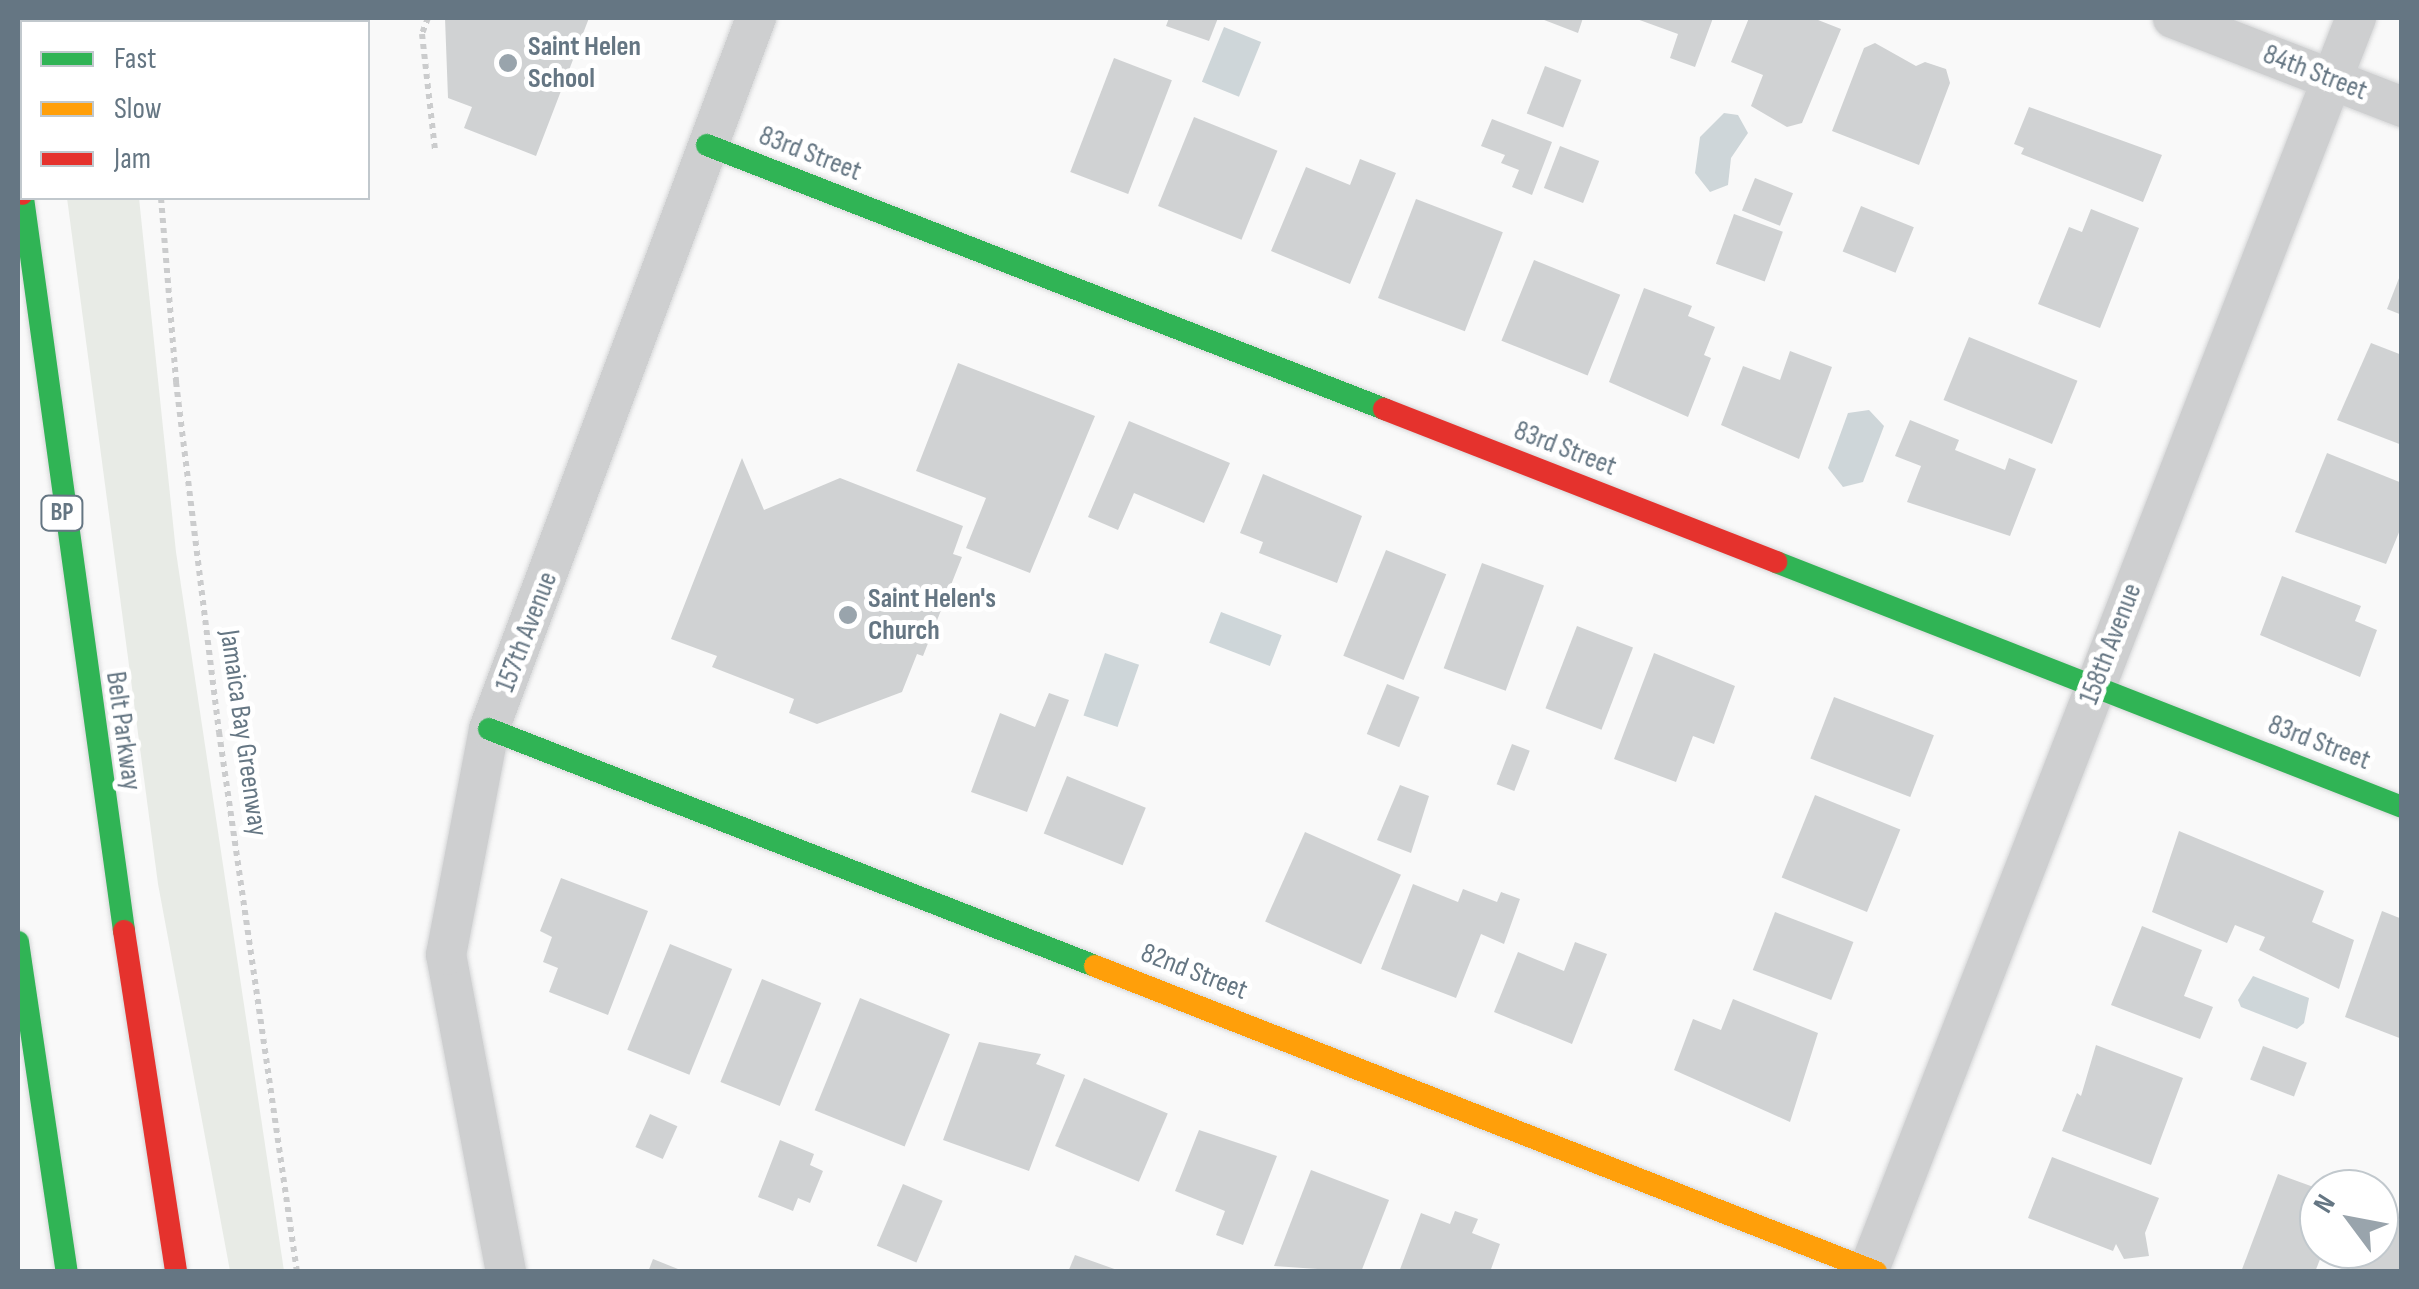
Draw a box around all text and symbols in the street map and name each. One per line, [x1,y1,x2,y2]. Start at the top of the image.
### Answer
legend [20,20,370,200]
place label: Saint Helen School [528,30,641,96]
street label: 84th Street [2258,38,2372,108]
text: Fast [114,41,156,77]
marker: Saint Helen School [497,52,519,74]
text: Slow [114,91,162,127]
street label: 83rd Street [754,119,866,189]
text: Jam [114,141,151,177]
street label: 83rd Street [1509,414,1621,484]
road number: BP [40,493,84,533]
street label: 157th Avenue [489,567,565,697]
street label: 158th Avenue [2073,579,2149,709]
place label: Saint Helen's Church [868,582,996,648]
marker: Saint Helen's Church [837,604,859,626]
street label: Jamaica Bay Greenway [212,628,274,838]
street label: Belt Parkway [98,669,148,793]
street label: 83rd Street [2263,708,2375,778]
street label: 82nd Street [1136,936,1252,1008]
north arrow [2299,1169,2399,1269]
text: N [2307,1189,2343,1219]

